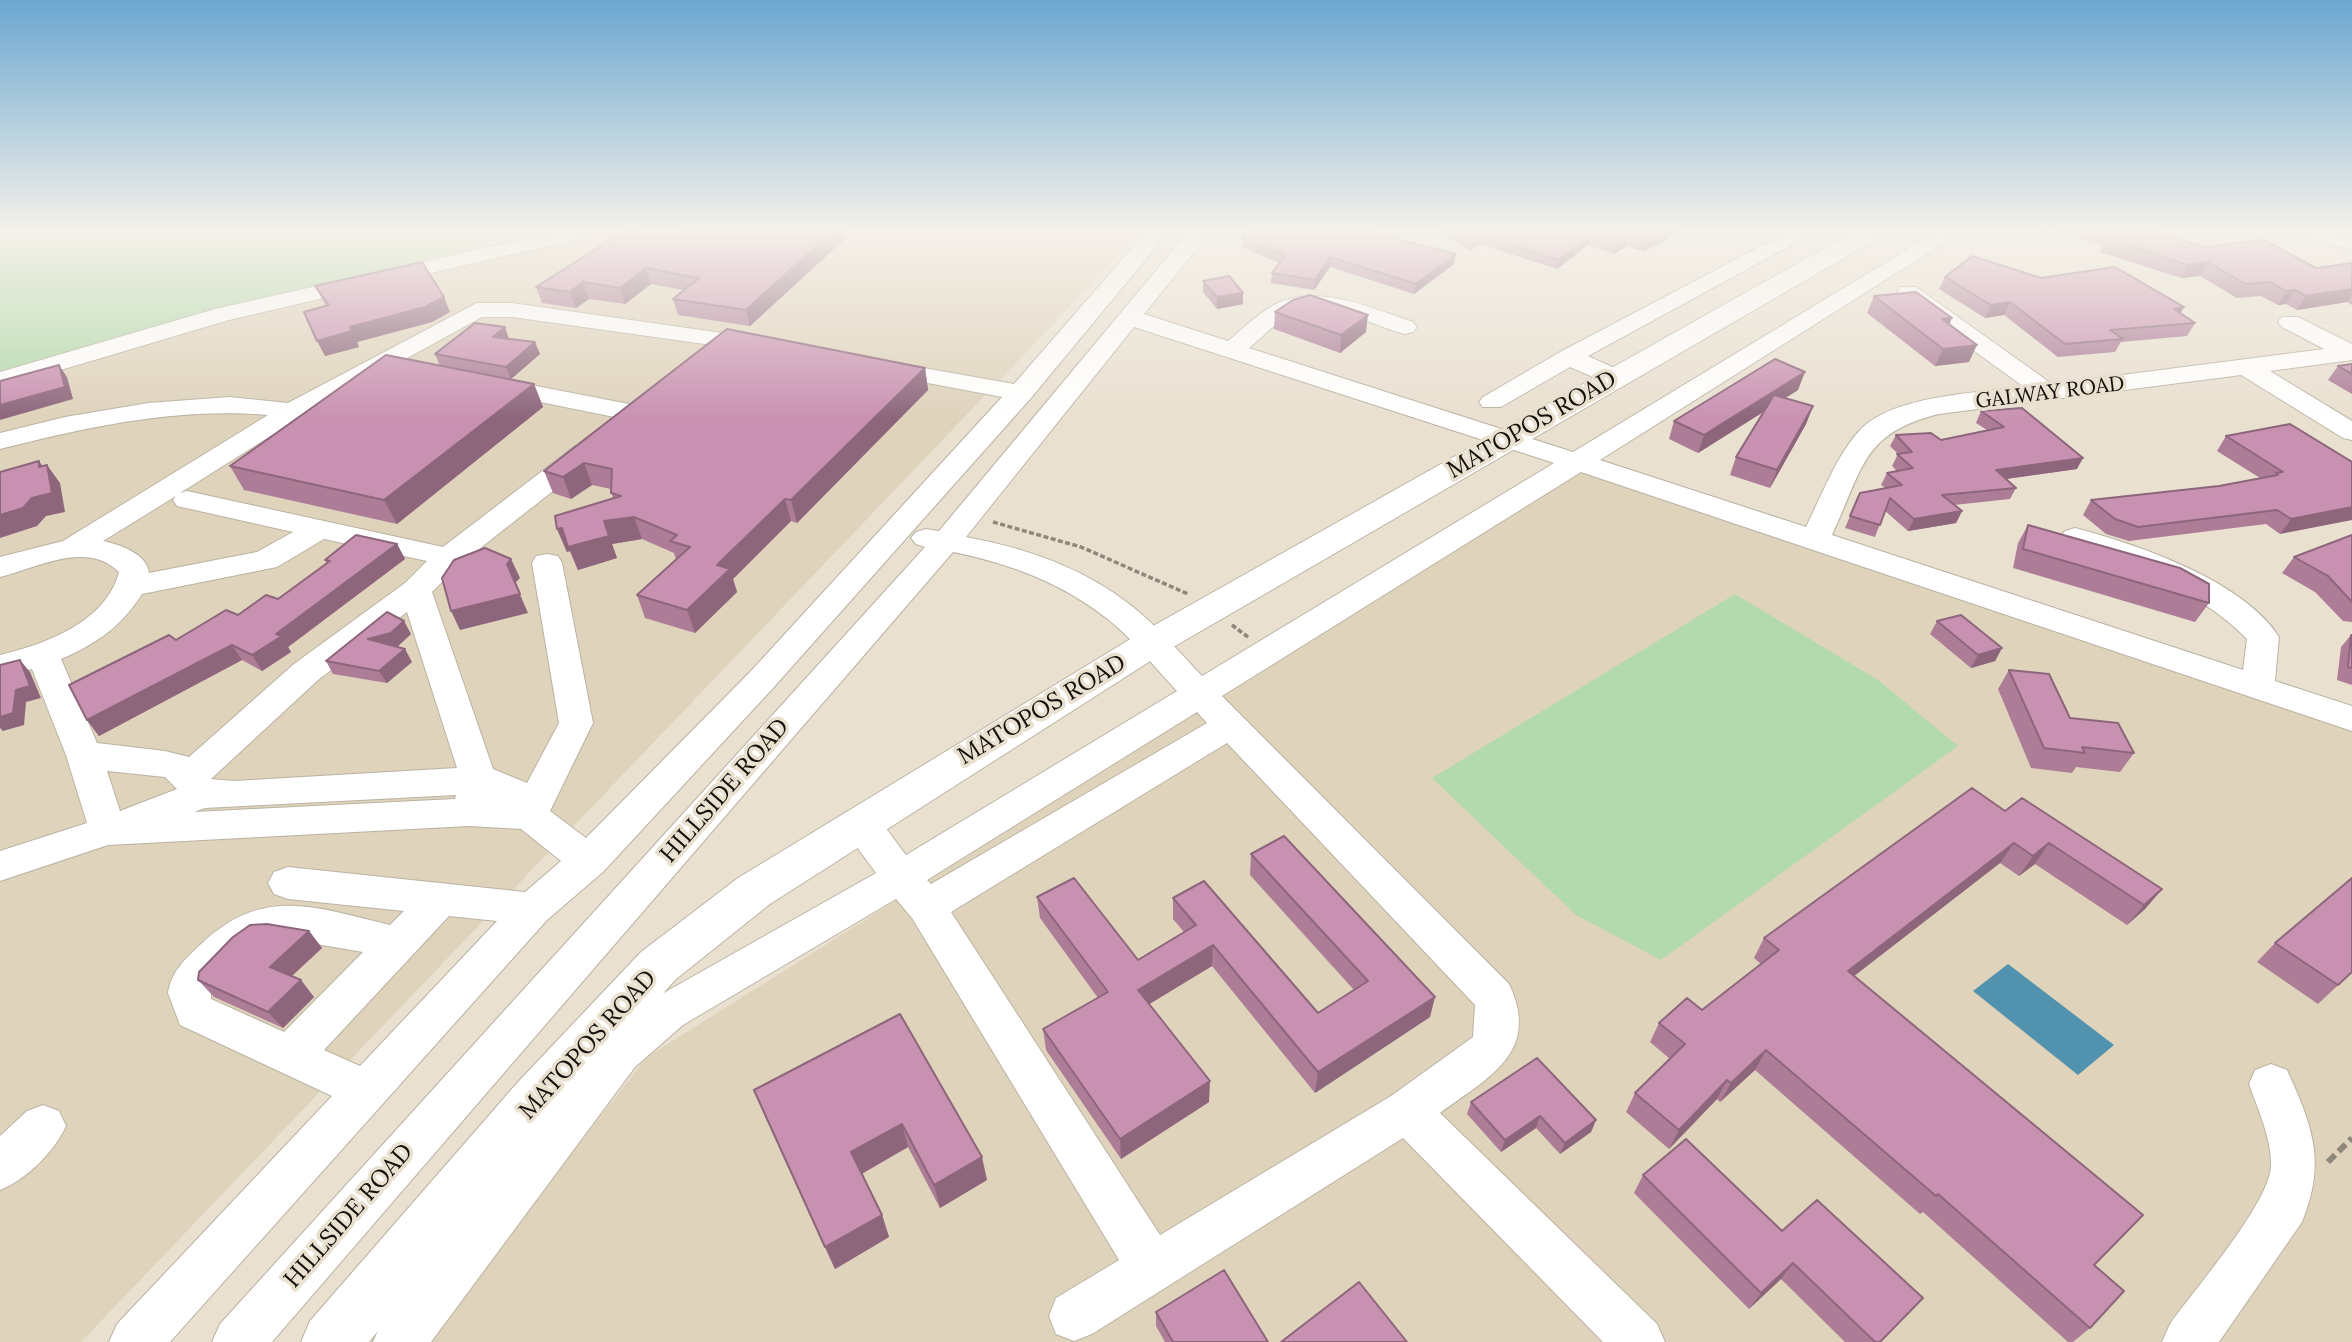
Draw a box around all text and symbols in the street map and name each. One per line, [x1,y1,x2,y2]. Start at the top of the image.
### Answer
street label: MATOPOS ROAD [1442,365,1622,485]
street label: GALWAY ROAD [1974,371,2126,415]
street label: MATOPOS ROAD [953,648,1131,772]
street label: HILLSIDE ROAD [655,713,795,869]
street label: MATOPOS ROAD [513,964,663,1126]
street label: HILLSIDE ROAD [279,1138,419,1294]

